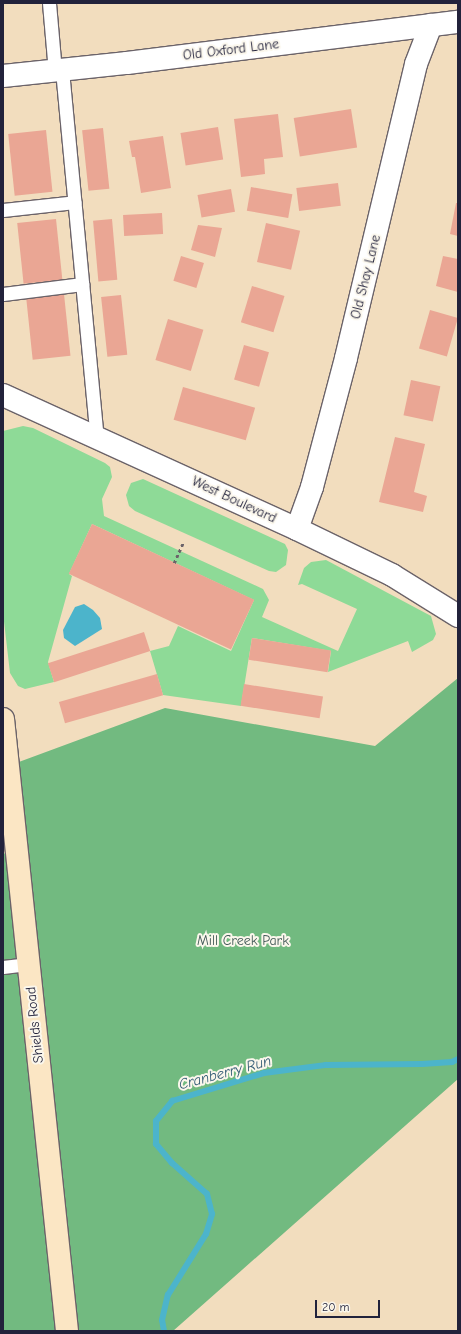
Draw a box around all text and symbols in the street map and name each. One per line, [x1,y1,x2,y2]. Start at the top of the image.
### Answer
street label: Old Oxford Lane [182,36,280,64]
street label: Old Shay Lane [347,233,385,321]
street label: West Boulevard [189,473,279,527]
park label: Mill Creek Park [197,933,289,949]
street label: Shields Road [23,986,47,1064]
water label: Cranberry Run [177,1052,273,1094]
scale bar [317,1292,382,1318]
text: 20 m [322,1300,350,1314]

